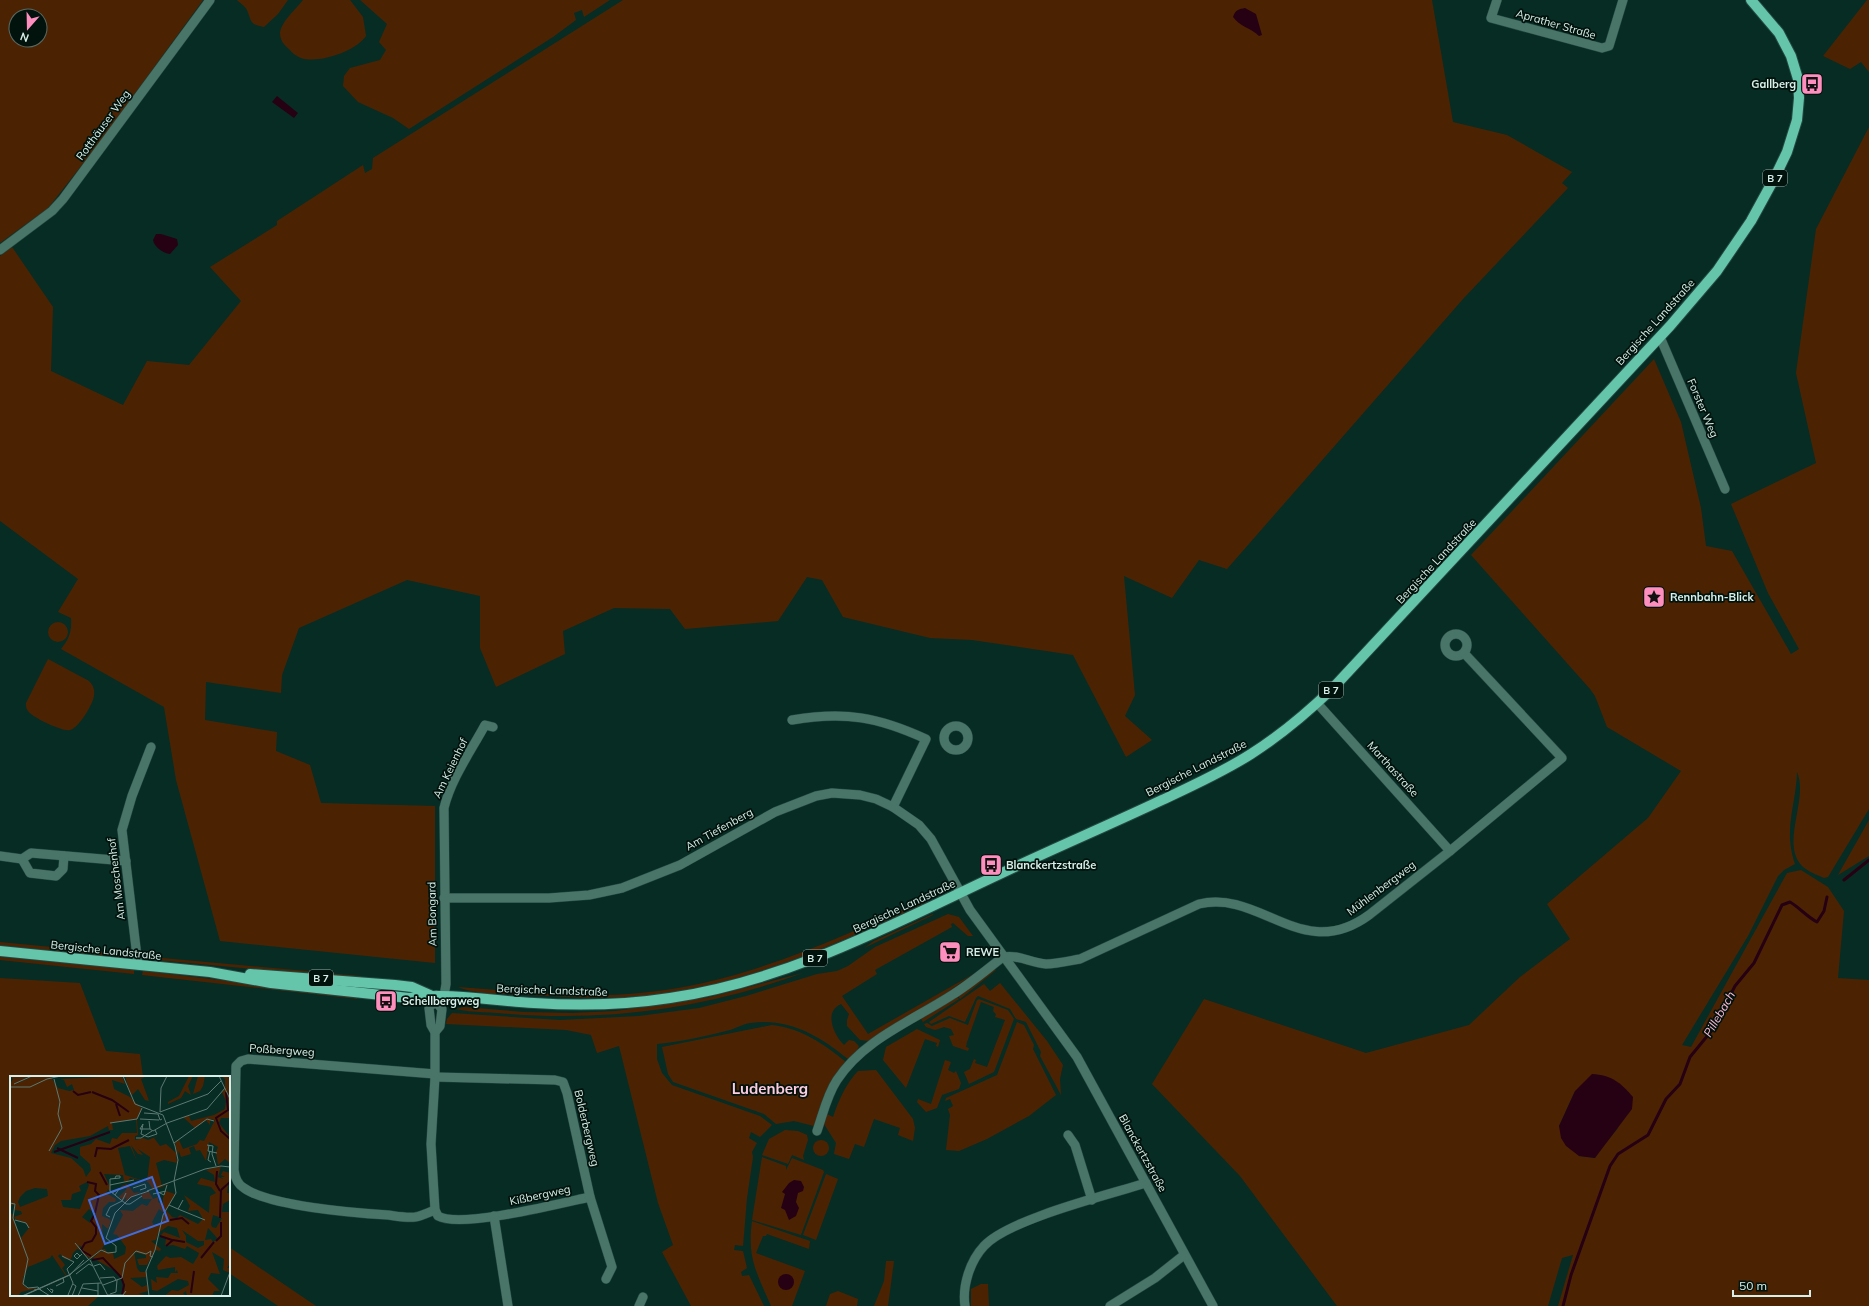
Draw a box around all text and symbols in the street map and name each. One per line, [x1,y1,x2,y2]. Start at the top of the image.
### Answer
street label: Aprather Straße [1514,6,1598,42]
north arrow [8,8,48,48]
text: N [18,29,31,45]
bus stop icon: Gallberg [1799,71,1825,97]
place label: Gallberg [1751,77,1796,91]
street label: Rotthäuser Weg [73,87,133,163]
road number: B 7 [1763,170,1787,186]
street label: Bergische Landstraße [1613,276,1697,368]
street label: Forster Weg [1684,377,1722,439]
street label: Bergische Landstraße [1393,516,1479,606]
place icon: Rennbahn-Blick [1641,584,1667,610]
place label: Rennbahn-Blick [1670,590,1754,604]
road number: B 7 [1319,682,1343,698]
street label: Am Keienhof [429,736,471,800]
street label: Bergische Landstraße [1143,737,1249,799]
street label: Marthastraße [1364,738,1422,800]
street label: Am Tiefenberg [683,805,755,853]
street label: Am Moschenhof [104,837,128,921]
bus stop icon: Blanckertzstraße [978,852,1004,878]
place label: Blanckertzstraße [1006,858,1096,872]
street label: Mühlenbergweg [1344,858,1418,918]
street label: Bergische Landstraße [851,876,957,936]
street label: Am Bongard [424,882,440,946]
street label: Bergische Landstraße [50,937,162,963]
supermarket icon: REWE [937,939,963,965]
place label: REWE [966,945,1000,959]
road number: B 7 [803,950,827,966]
road number: B 7 [309,970,333,986]
street label: Bergische Landstraße [496,981,608,999]
bus stop icon: Schellbergweg [373,988,399,1014]
water label: Pillebach [1700,988,1738,1040]
place label: Schellbergweg [402,994,480,1008]
street label: Poßbergweg [249,1041,315,1059]
inset map [10,1076,230,1296]
district label: Ludenberg [732,1079,808,1098]
street label: Bolderbergweg [571,1088,603,1168]
street label: Blanckertzstraße [1116,1112,1170,1194]
street label: Kißbergweg [508,1182,572,1208]
scale bar [1733,1272,1810,1298]
text: 50 m [1739,1278,1767,1293]

